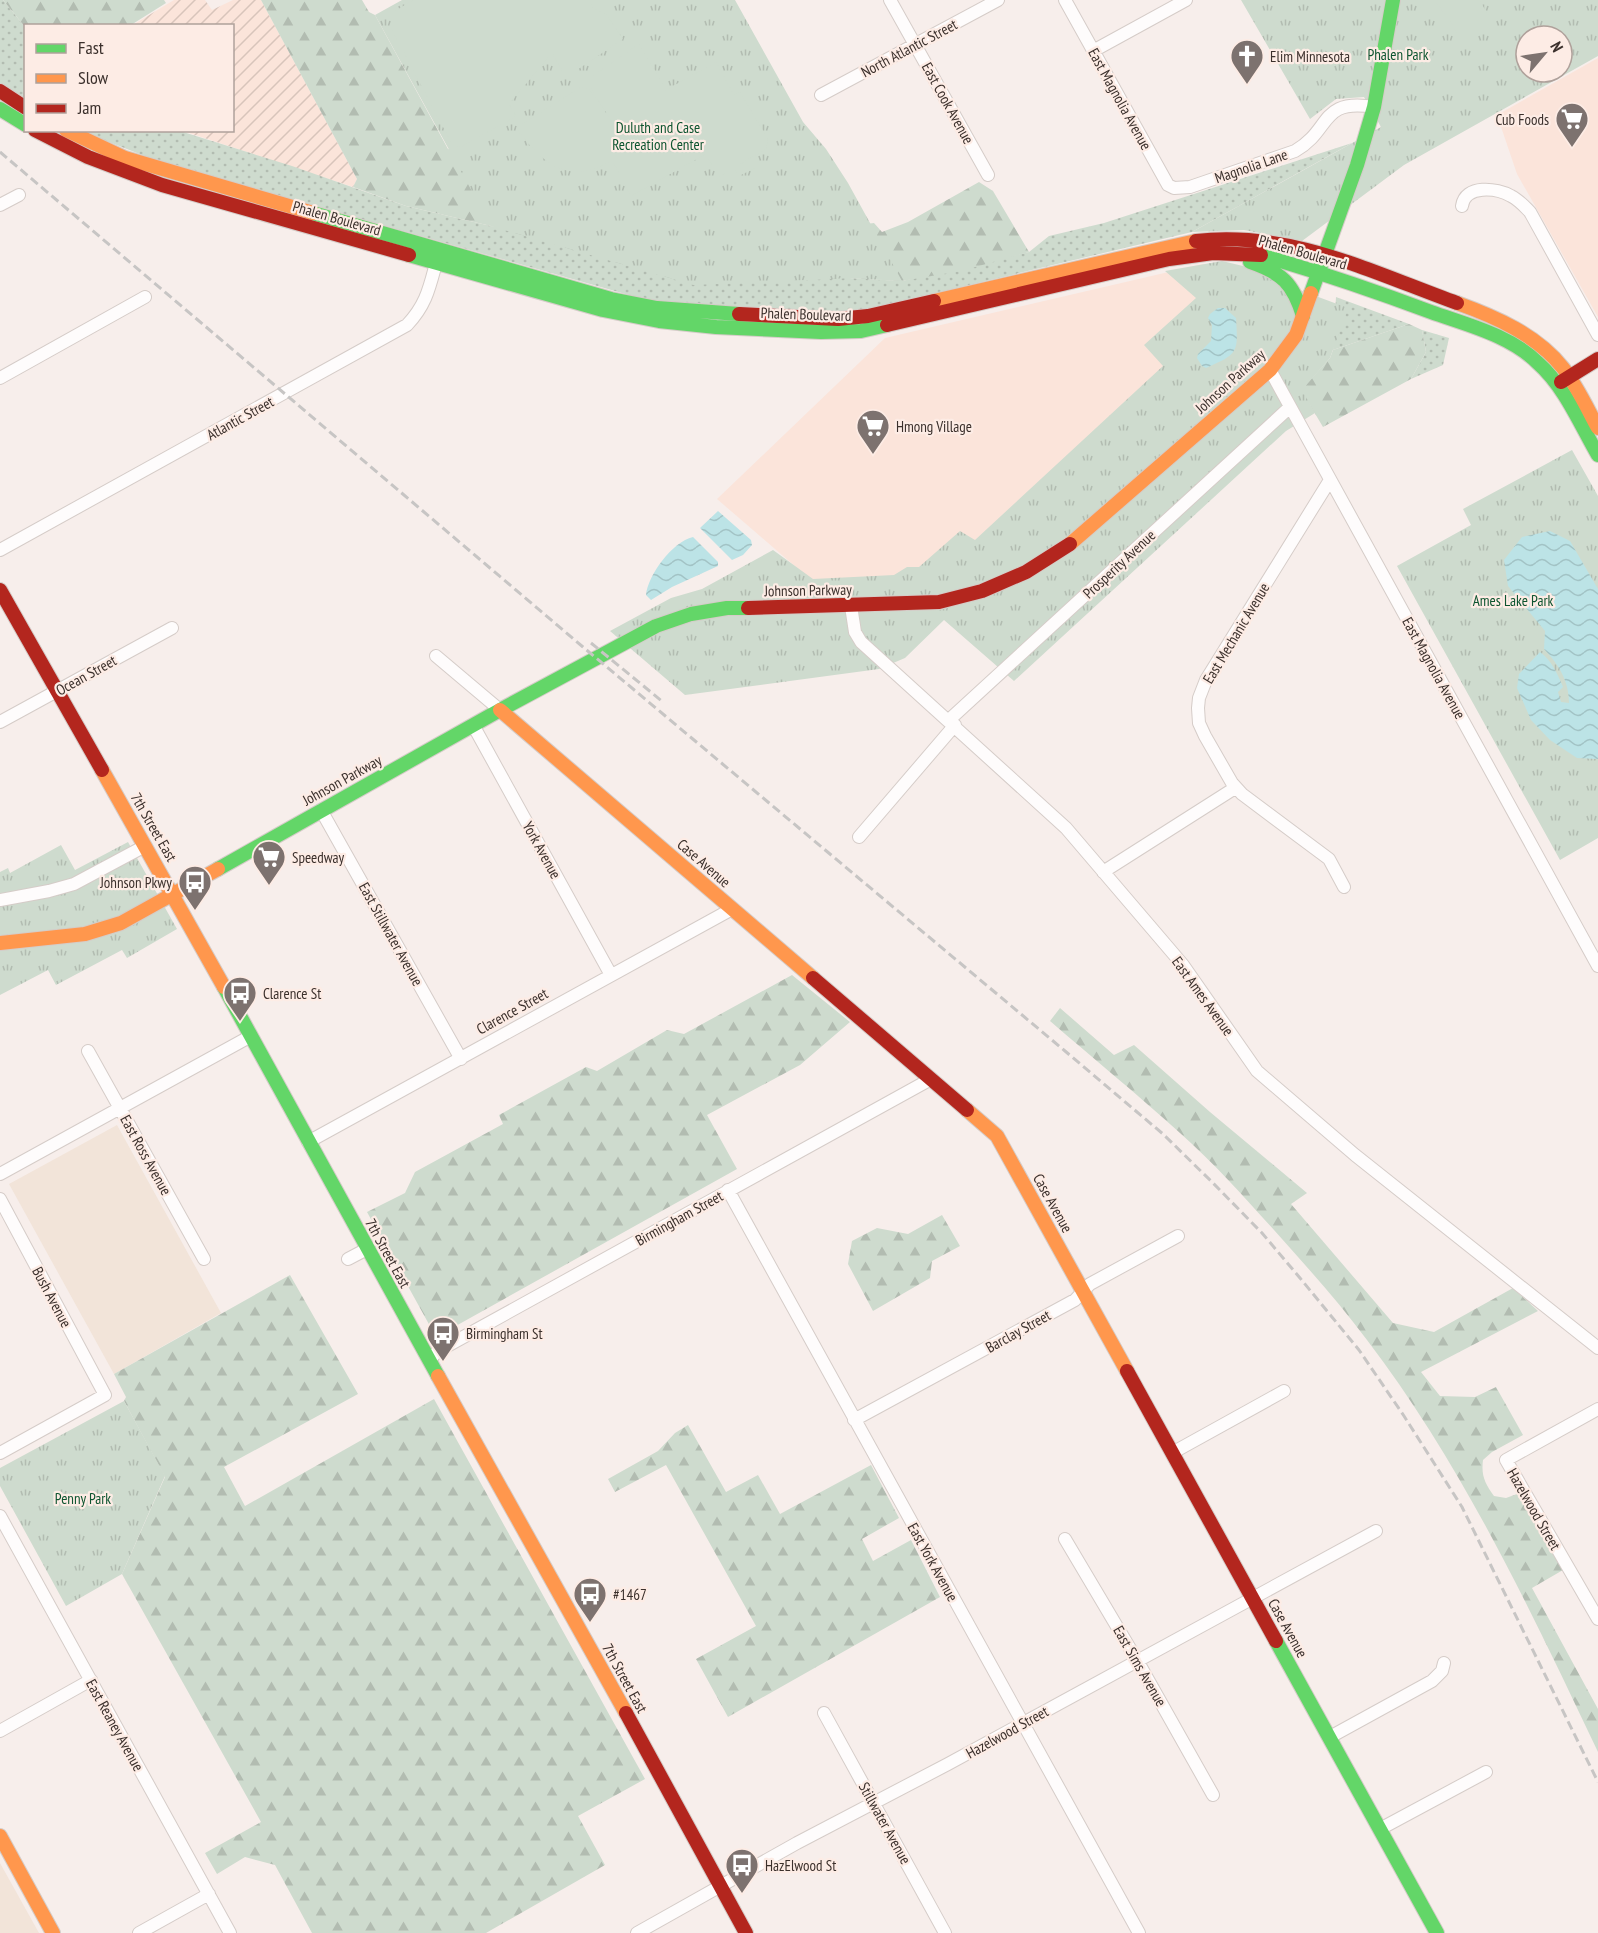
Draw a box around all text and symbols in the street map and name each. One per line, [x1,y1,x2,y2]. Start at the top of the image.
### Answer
street label: North Atlantic Street [858,15,960,81]
legend [24,24,234,132]
north arrow [1514,24,1574,84]
text: Fast [78,36,104,59]
church icon: Elim Minnesota [1229,38,1265,85]
text: N [1546,38,1568,55]
street label: East Magnolia Avenue [1084,45,1156,153]
park label: Phalen Park [1367,45,1429,64]
place label: Elim Minnesota [1270,47,1350,66]
street label: East Cook Avenue [918,59,978,147]
text: Slow [78,66,109,89]
text: Jam [77,96,101,119]
supermarket icon: Cub Foods [1554,101,1590,148]
place label: Cub Foods [1495,110,1549,129]
park label: Duluth and Case Recreation Center [612,118,705,154]
street label: Magnolia Lane [1212,145,1290,187]
street label: Phalen Boulevard [291,196,383,240]
street label: Phalen Boulevard [1257,230,1349,274]
street label: Phalen Boulevard [760,303,852,325]
street label: Johnson Parkway [1190,344,1269,418]
street label: Atlantic Street [203,392,277,444]
supermarket icon: Hmong Village [855,408,891,455]
place label: Hmong Village [896,417,972,436]
street label: Prosperity Avenue [1079,526,1159,602]
street label: East Mechanic Avenue [1198,579,1274,687]
street label: Johnson Parkway [763,580,852,600]
park label: Ames Lake Park [1473,591,1554,610]
street label: East Magnolia Avenue [1398,614,1470,722]
street label: Ocean Street [52,651,120,699]
street label: Johnson Parkway [298,750,385,810]
street label: 7th Street East [127,789,181,865]
street label: York Avenue [519,818,565,882]
street label: Case Avenue [673,835,735,891]
supermarket icon: Speedway [251,839,287,886]
place label: Speedway [292,848,345,867]
bus stop icon: Johnson Pkwy [177,864,213,911]
place label: Johnson Pkwy [99,873,172,892]
street label: East Stillwater Avenue [355,879,427,989]
street label: East Ames Avenue [1168,953,1238,1039]
bus stop icon: Clarence St [222,975,258,1022]
place label: Clarence St [263,984,321,1003]
street label: Clarence Street [473,984,551,1038]
street label: East Ross Avenue [116,1112,176,1198]
street label: Case Avenue [1029,1170,1077,1236]
street label: Birmingham Street [632,1186,726,1250]
street label: 7th Street East [361,1215,415,1291]
street label: Bush Avenue [28,1263,76,1331]
street label: Barclay Street [982,1305,1054,1357]
bus stop icon: Birmingham St [425,1315,461,1362]
place label: Birmingham St [466,1324,543,1343]
street label: Hazelwood Street [1503,1465,1565,1553]
park label: Penny Park [55,1489,111,1508]
street label: East York Avenue [904,1519,962,1605]
bus stop icon: #1467 [572,1576,608,1623]
place label: #1467 [613,1585,647,1604]
street label: Case Avenue [1264,1595,1312,1661]
street label: East Sims Avenue [1109,1622,1171,1710]
street label: 7th Street East [598,1640,652,1716]
street label: East Reaney Avenue [82,1676,148,1774]
street label: Hazelwood Street [962,1702,1052,1762]
street label: Stillwater Avenue [855,1779,915,1867]
bus stop icon: HazElwood St [724,1847,760,1894]
place label: HazElwood St [765,1856,836,1875]

